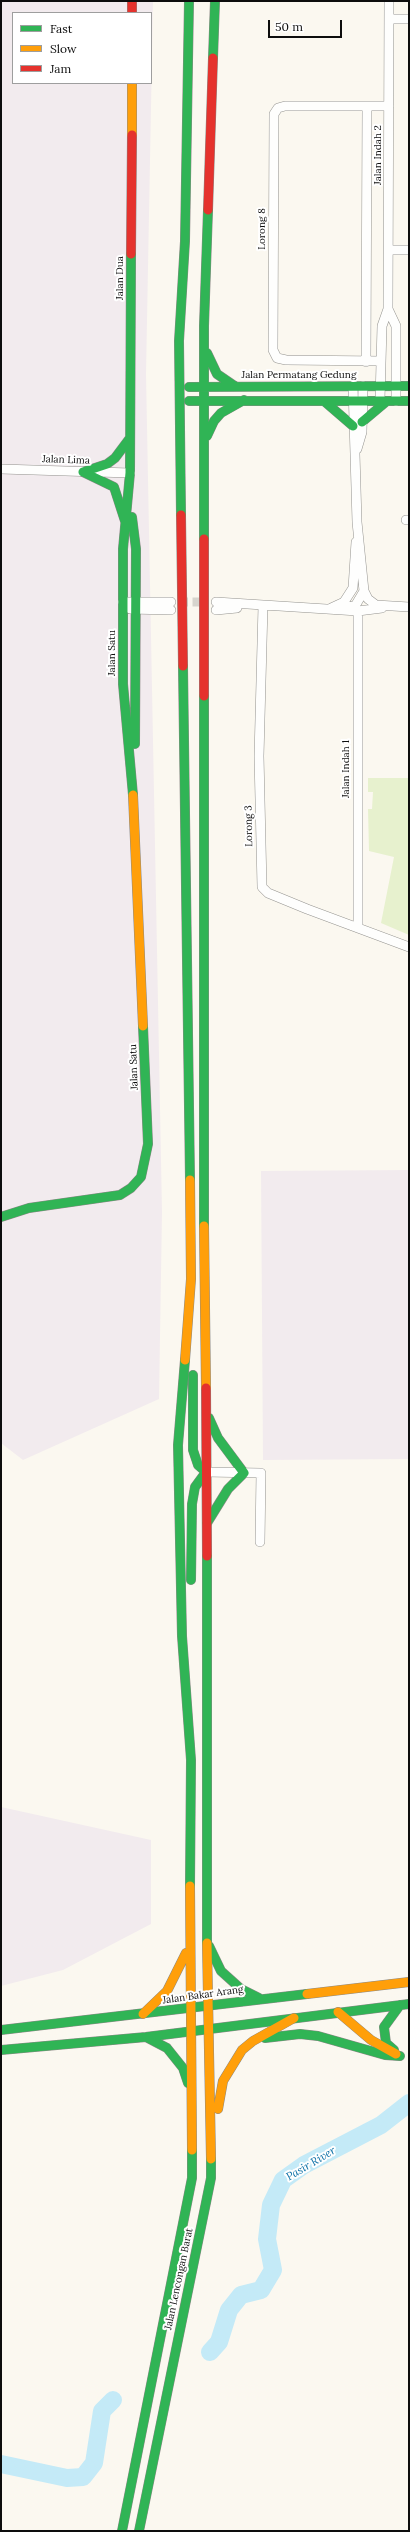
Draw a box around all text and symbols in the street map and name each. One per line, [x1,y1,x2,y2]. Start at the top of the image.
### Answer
legend [12,12,152,84]
scale bar [270,12,344,38]
text: 50 m [275,19,303,34]
text: Fast [50,21,73,36]
text: Slow [50,41,77,56]
text: Jam [50,61,71,76]
street label: Jalan Indah 2 [372,125,384,185]
street label: Lorong 8 [256,208,268,250]
street label: Jalan Dua [114,256,126,300]
street label: Jalan Permatang Gedung [242,369,356,381]
street label: Jalan Lima [42,453,90,467]
street label: Jalan Satu [106,630,118,676]
street label: Jalan Indah 1 [340,740,352,798]
street label: Lorong 3 [243,805,255,847]
street label: Jalan Satu [127,1044,141,1090]
street label: Jalan Bakar Arang [162,1983,244,2007]
water label: Pasir River [284,2144,338,2184]
street label: Jalan Lencongan Barat [162,2227,196,2331]

